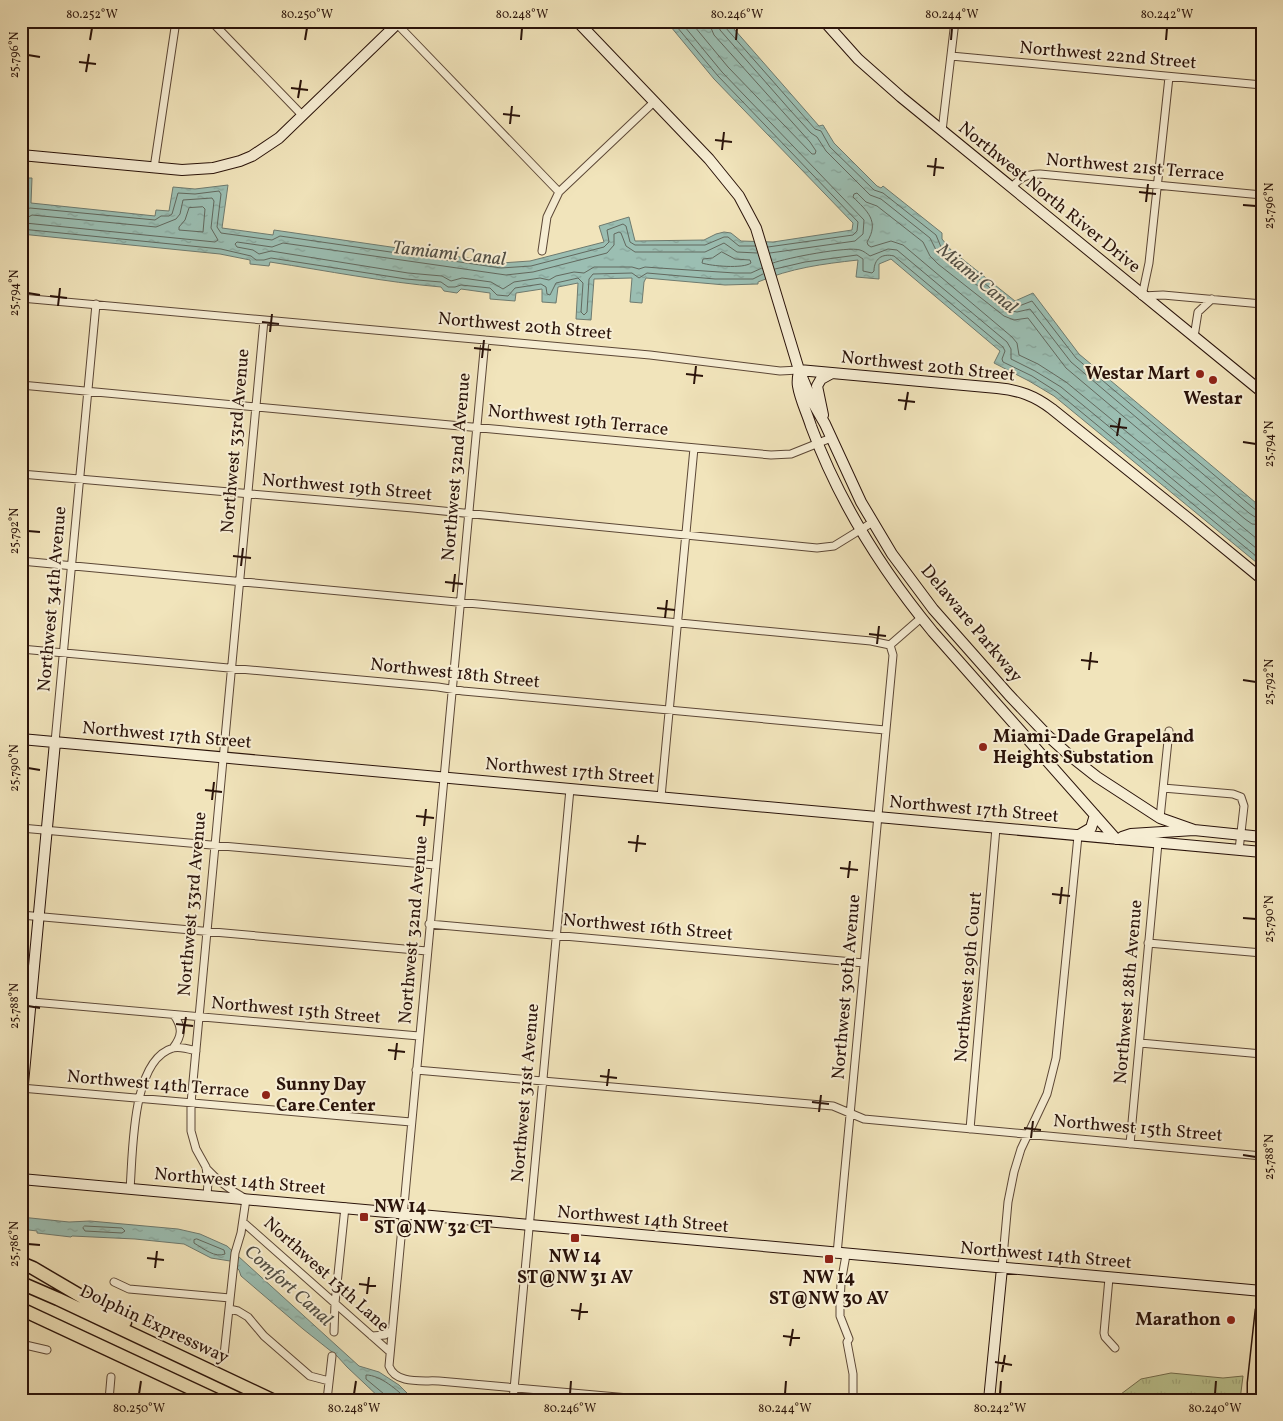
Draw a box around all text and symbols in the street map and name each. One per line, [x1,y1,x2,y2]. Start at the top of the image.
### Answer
text: 80.252°W [66,7,118,23]
text: 80.250°W [281,7,333,23]
text: 80.248°W [496,7,548,23]
text: 80.246°W [711,7,763,23]
text: 80.244°W [925,7,979,23]
text: 80.242°W [1141,7,1193,23]
text: 25.796°N [7,32,23,78]
street label: Northwest 22nd Street [1018,36,1198,76]
street label: Northwest North River Drive [952,116,1146,280]
street label: Northwest 21st Terrace [1045,148,1225,188]
text: 25.796°N [1262,183,1278,229]
water label: Tamiami Canal [391,235,507,273]
water label: Miami Canal [930,237,1023,321]
text: 25.794°N [7,270,23,316]
street label: Northwest 20th Street [437,307,613,347]
street label: Northwest 20th Street [840,345,1016,389]
street label: Northwest 33rd Avenue [215,348,257,534]
place label: Westar Mart [1085,362,1190,387]
marker: Westar Mart [1194,368,1206,380]
street label: Northwest 32nd Avenue [436,372,478,562]
marker: Westar [1207,374,1219,386]
place label: Westar [1184,387,1243,412]
street label: Northwest 19th Terrace [486,399,670,443]
text: 25.794°N [1262,421,1278,467]
street label: Northwest 19th Street [261,468,433,508]
street label: Northwest 34th Avenue [32,505,74,693]
text: 25.792°N [7,508,23,554]
street label: Delaware Parkway [914,560,1028,689]
street label: Northwest 18th Street [369,653,541,695]
text: 25.792°N [1262,659,1278,705]
street label: Northwest 17th Street [81,716,253,756]
place label: Miami-Dade Grapeland Heights Substation [993,725,1194,771]
marker: Miami-Dade Grapeland Heights Substation [977,741,989,753]
text: 25.790°N [7,744,23,792]
street label: Northwest 17th Street [484,752,656,792]
street label: Northwest 17th Street [888,790,1060,830]
street label: Northwest 33rd Avenue [172,811,214,997]
street label: Northwest 32nd Avenue [393,835,435,1025]
street label: Northwest 29th Court [949,890,989,1064]
street label: Northwest 30th Avenue [826,893,868,1081]
text: 25.790°N [1262,895,1278,943]
street label: Northwest 28th Avenue [1108,899,1150,1085]
street label: Northwest 16th Street [562,908,734,948]
text: 25.788°N [7,983,23,1029]
street label: Northwest 15th Street [210,991,382,1031]
street label: Northwest 31st Avenue [506,1003,546,1183]
street label: Northwest 14th Terrace [66,1065,250,1105]
place label: Sunny Day Care Center [276,1073,376,1119]
marker: Sunny Day Care Center [260,1089,272,1101]
street label: Northwest 15th Street [1052,1109,1224,1149]
text: 25.788°N [1262,1134,1278,1180]
street label: Northwest 14th Street [153,1162,327,1202]
place label: NW 14 ST@NW 32 CT [374,1195,493,1241]
street label: Northwest 14th Street [556,1200,730,1240]
marker: NW 14 ST@NW 32 CT [358,1211,370,1223]
street label: Northwest 13th Lane [257,1212,395,1338]
text: 25.786°N [7,1221,23,1267]
marker: NW 14 ST@NW 31 AV [569,1232,581,1244]
street label: Northwest 14th Street [959,1236,1133,1276]
water label: Comfort Canal [238,1239,338,1333]
place label: NW 14 ST@NW 31 AV [517,1245,634,1291]
marker: NW 14 ST@NW 30 AV [823,1253,835,1265]
place label: NW 14 ST@NW 30 AV [769,1266,889,1312]
street label: Dolphin Expressway [75,1279,233,1371]
place label: Marathon [1135,1308,1221,1333]
marker: Marathon [1225,1314,1237,1326]
text: 80.250°W [113,1401,165,1417]
text: 80.248°W [328,1401,380,1417]
text: 80.246°W [544,1401,596,1417]
text: 80.244°W [758,1401,812,1417]
text: 80.242°W [974,1401,1026,1417]
text: 80.240°W [1188,1401,1242,1417]

